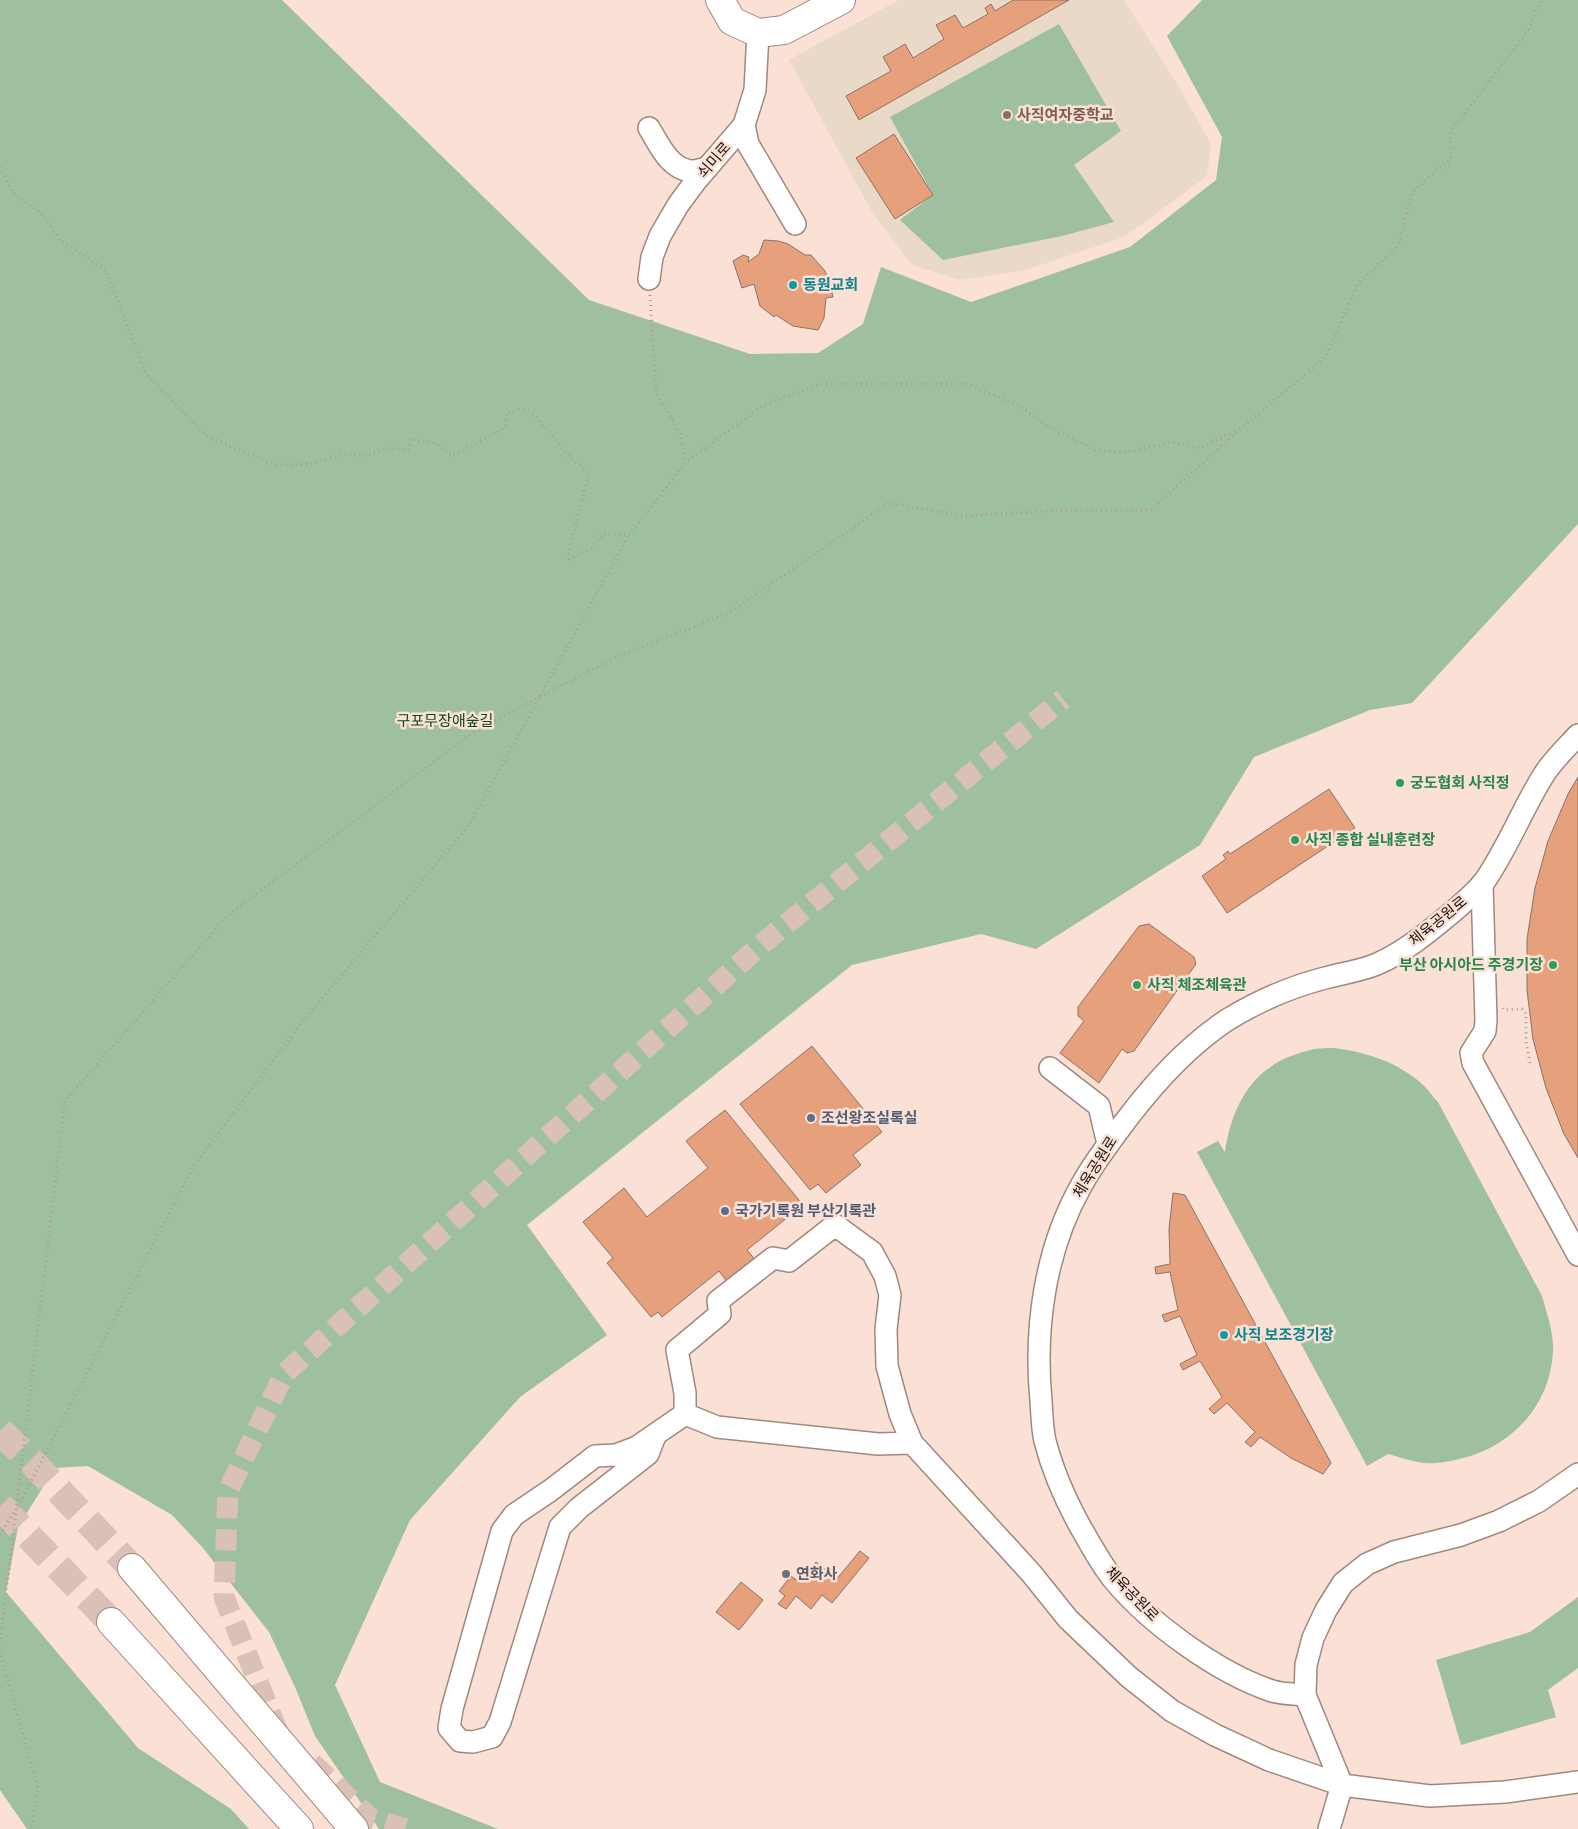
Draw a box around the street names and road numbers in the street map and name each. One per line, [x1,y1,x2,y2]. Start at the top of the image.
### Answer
street label: 쇠미로 [693,138,734,181]
street label: 체육공원로 [1405,892,1470,949]
street label: 체육공원로 [1068,1132,1120,1201]
street label: 체육공원로 [1102,1562,1163,1624]

